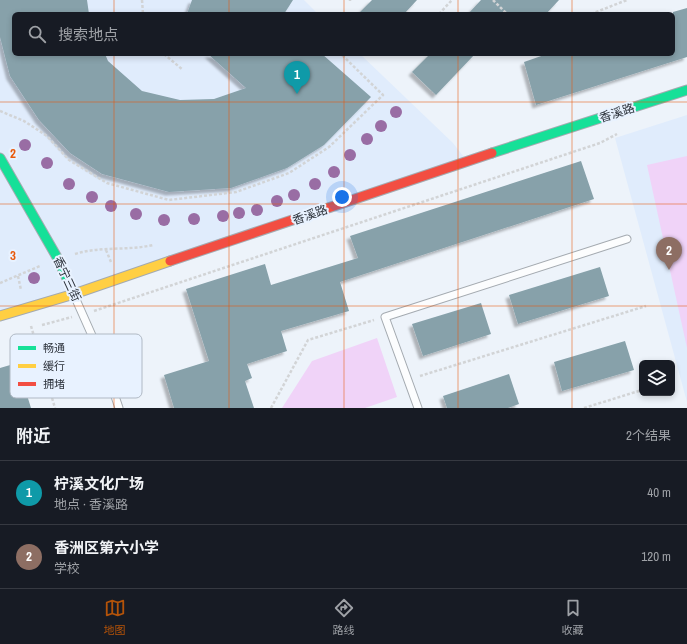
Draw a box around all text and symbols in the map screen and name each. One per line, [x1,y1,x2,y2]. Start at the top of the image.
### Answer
search box [12,12,675,56]
icon: search [26,23,48,45]
text: 搜索地点 [58,24,118,45]
pin: 1 [284,61,310,94]
street label: 香溪路 [597,100,637,126]
text: 2 [10,145,16,162]
your location [332,187,352,207]
street label: 香溪路 [290,202,330,228]
pin: 2 [656,237,682,270]
text: 3 [10,247,16,264]
street label: 香宁三街 [50,254,84,304]
legend [10,334,142,398]
text: 畅通 [43,341,65,355]
text: 缓行 [43,359,65,373]
map controls [639,360,675,396]
button: layers [639,360,675,396]
text: 拥堵 [43,377,65,391]
text: 附近 [16,424,50,447]
text: 2个结果 [626,427,671,444]
text: 柠溪文化广场 [54,473,144,494]
text: 1 [26,484,32,501]
text: 40 m [647,484,671,501]
text: 地点 · 香溪路 [54,496,128,513]
text: 香洲区第六小学 [54,537,159,558]
text: 2 [26,548,32,565]
text: 120 m [641,548,671,565]
text: 学校 [54,560,80,577]
tab: 地图 [104,597,126,637]
tab: 路线 [333,597,355,637]
tab: 收藏 [562,597,584,637]

